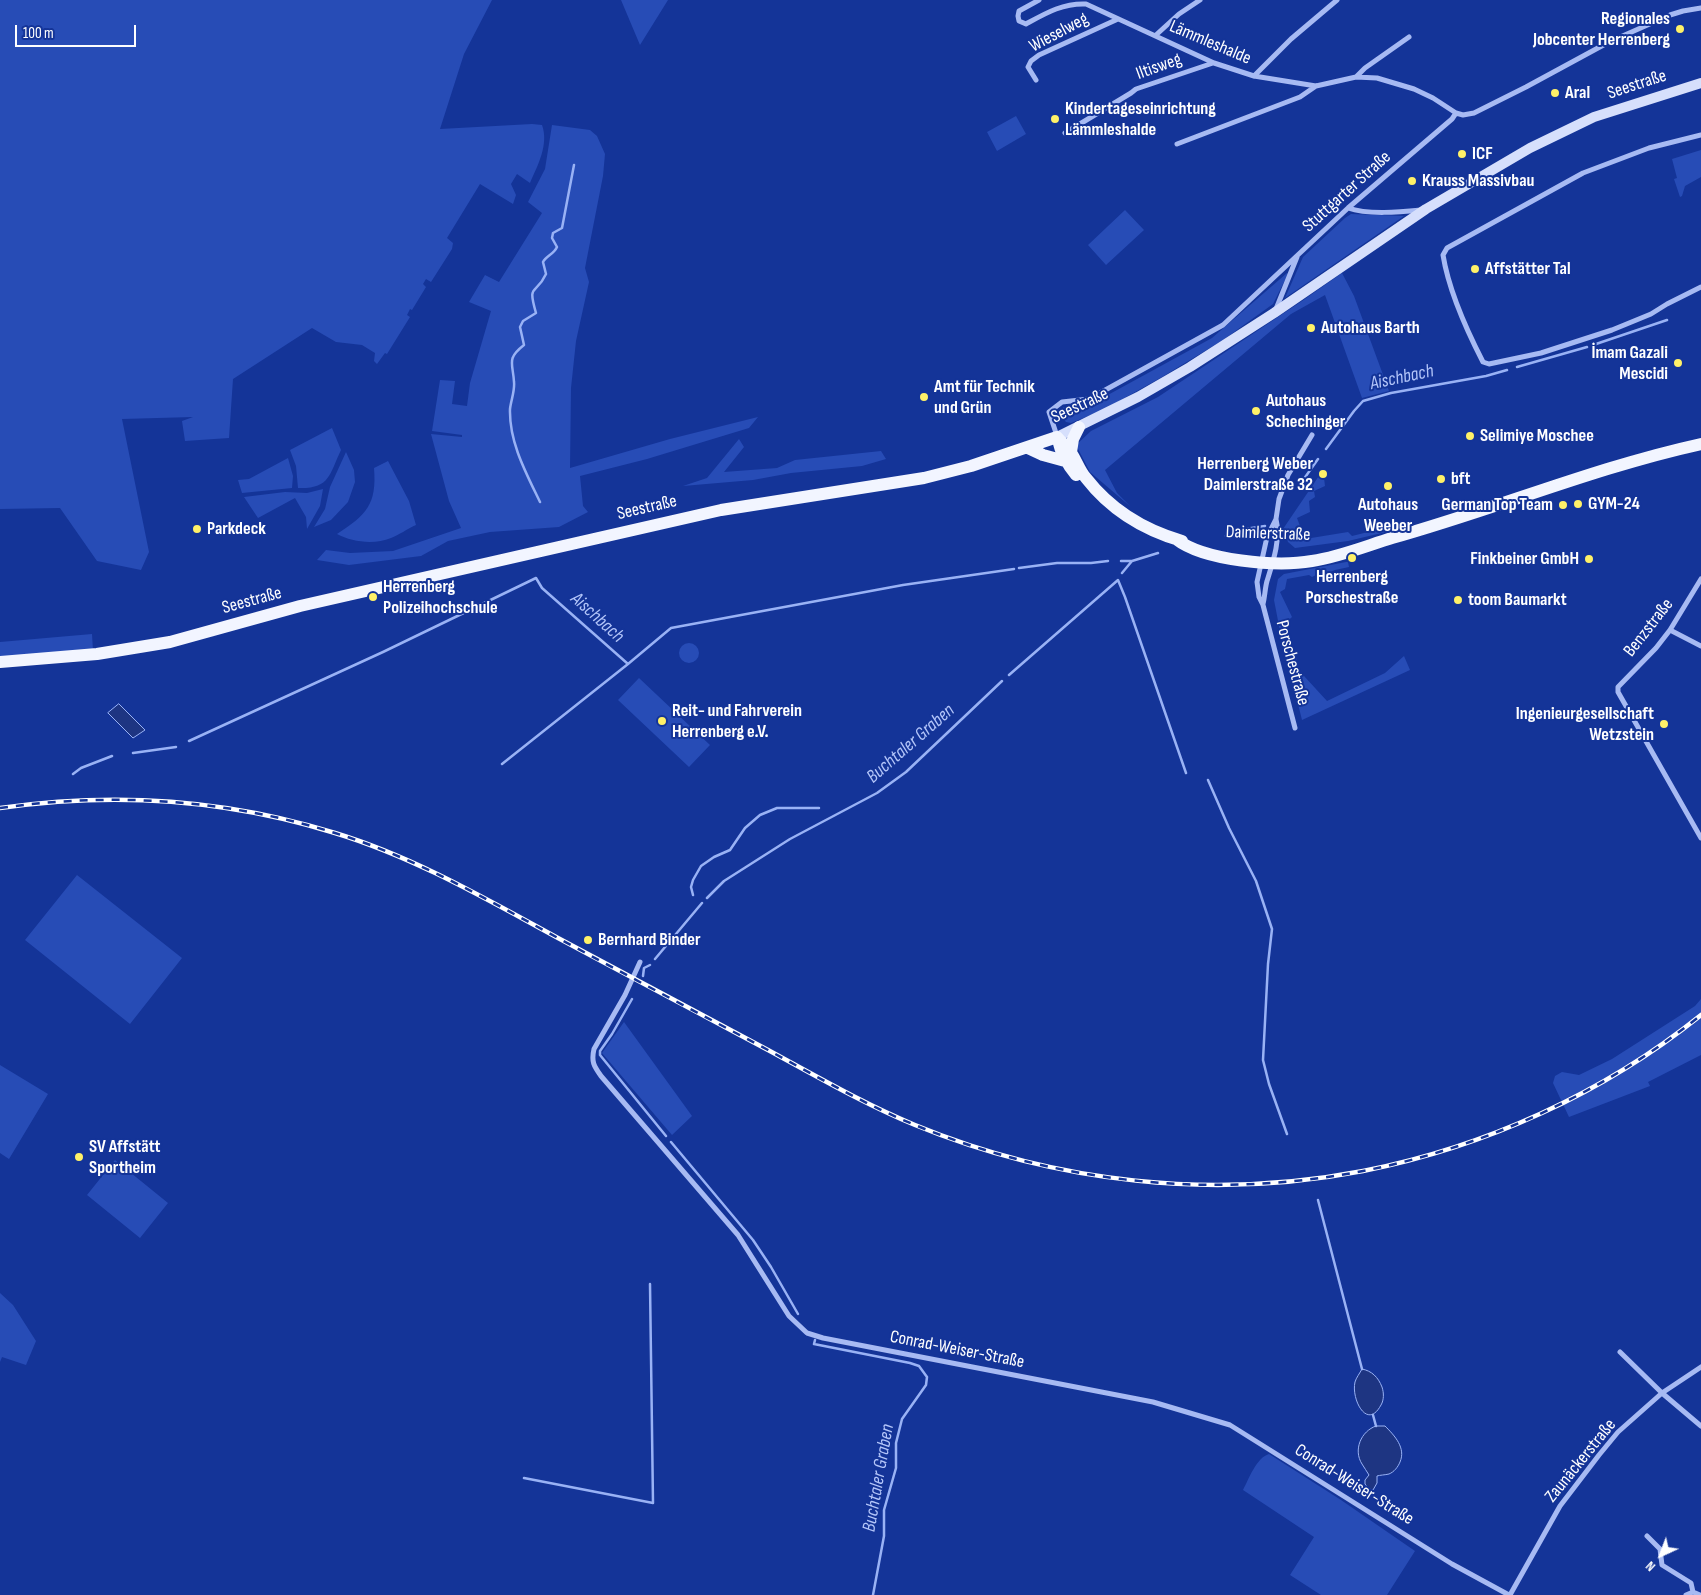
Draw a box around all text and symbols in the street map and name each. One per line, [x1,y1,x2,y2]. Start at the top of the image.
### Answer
street label: Wieselweg [1026,8,1092,58]
place label: Regionales Jobcenter Herrenberg [1533,8,1670,50]
scale bar [18,15,139,47]
street label: Lämmleshalde [1166,16,1254,70]
marker: Regionales Jobcenter Herrenberg [1674,23,1686,35]
text: 100 m [23,24,54,43]
street label: Iltisweg [1133,49,1185,85]
street label: Seestraße [1605,65,1669,105]
place label: Aral [1565,82,1590,104]
marker: Aral [1549,87,1561,99]
place label: Kindertageseinrichtung Lämmleshalde [1065,98,1216,140]
marker: Kindertageseinrichtung Lämmleshalde [1049,113,1061,125]
place label: ICF [1472,143,1493,165]
street label: Stuttgarter Straße [1298,147,1396,237]
marker: ICF [1456,148,1468,160]
place label: Krauss Massivbau [1422,170,1534,192]
marker: Krauss Massivbau [1406,175,1418,187]
place label: Affstätter Tal [1485,258,1571,280]
marker: Affstätter Tal [1469,263,1481,275]
place label: Autohaus Barth [1321,317,1420,339]
marker: Autohaus Barth [1305,322,1317,334]
place label: İmam Gazali Mescidi [1591,342,1668,384]
marker: İmam Gazali Mescidi [1672,357,1684,369]
water label: Aischbach [1368,360,1436,396]
place label: Amt für Technik und Grün [934,376,1035,418]
street label: Seestraße [1048,383,1112,429]
place label: Autohaus Schechinger [1266,390,1345,432]
marker: Amt für Technik und Grün [918,391,930,403]
marker: Autohaus Schechinger [1250,405,1262,417]
place label: Selimiye Moschee [1480,425,1594,447]
marker: Selimiye Moschee [1464,430,1476,442]
place label: Herrenberg Weber Daimlerstraße 32 [1197,453,1313,496]
marker: Herrenberg Weber Daimlerstraße 32 [1317,468,1329,480]
place label: bft [1451,468,1470,490]
marker: bft [1435,473,1447,485]
marker: Autohaus Weeber [1382,480,1394,492]
street label: Seestraße [615,491,679,525]
place label: GYM-24 [1588,493,1640,515]
place label: Autohaus Weeber [1358,494,1418,536]
place label: German Top Team [1441,494,1553,516]
marker: GYM-24 [1572,498,1584,510]
marker: German Top Team [1557,499,1569,511]
place label: Parkdeck [207,518,266,540]
street label: Daimlerstraße [1225,522,1311,546]
marker: Parkdeck [191,523,203,535]
place label: Finkbeiner GmbH [1470,548,1579,570]
marker: Herrenberg Porschestraße [1346,552,1358,564]
marker: Finkbeiner GmbH [1583,553,1595,565]
place label: Herrenberg Porschestraße [1305,566,1399,608]
place label: Herrenberg Polizeihochschule [383,576,498,618]
street label: Seestraße [220,583,284,619]
water label: Aischbach [565,588,629,648]
place label: toom Baumarkt [1468,589,1567,611]
marker: Herrenberg Polizeihochschule [367,591,379,603]
marker: toom Baumarkt [1452,594,1464,606]
street label: Benzstraße [1620,595,1678,661]
street label: Porschestraße [1270,618,1314,708]
place label: Reit- und Fahrverein Herrenberg e.V. [672,700,802,742]
water label: Buchtaler Graben [862,700,960,788]
place label: Ingenieurgesellschaft Wetzstein [1516,703,1654,746]
marker: Reit- und Fahrverein Herrenberg e.V. [656,715,668,727]
marker: Ingenieurgesellschaft Wetzstein [1658,718,1670,730]
place label: Bernhard Binder [598,929,701,951]
marker: Bernhard Binder [582,934,594,946]
place label: SV Affstätt Sportheim [89,1136,161,1178]
marker: SV Affstätt Sportheim [73,1151,85,1163]
street label: Conrad-Weiser-Straße [888,1326,1026,1374]
street label: Zaunäckerstraße [1541,1415,1621,1507]
water label: Buchtaler Graben [858,1422,900,1534]
street label: Conrad-Weiser-Straße [1290,1440,1418,1530]
north arrow [1636,1530,1686,1580]
text: N [1642,1558,1659,1575]

